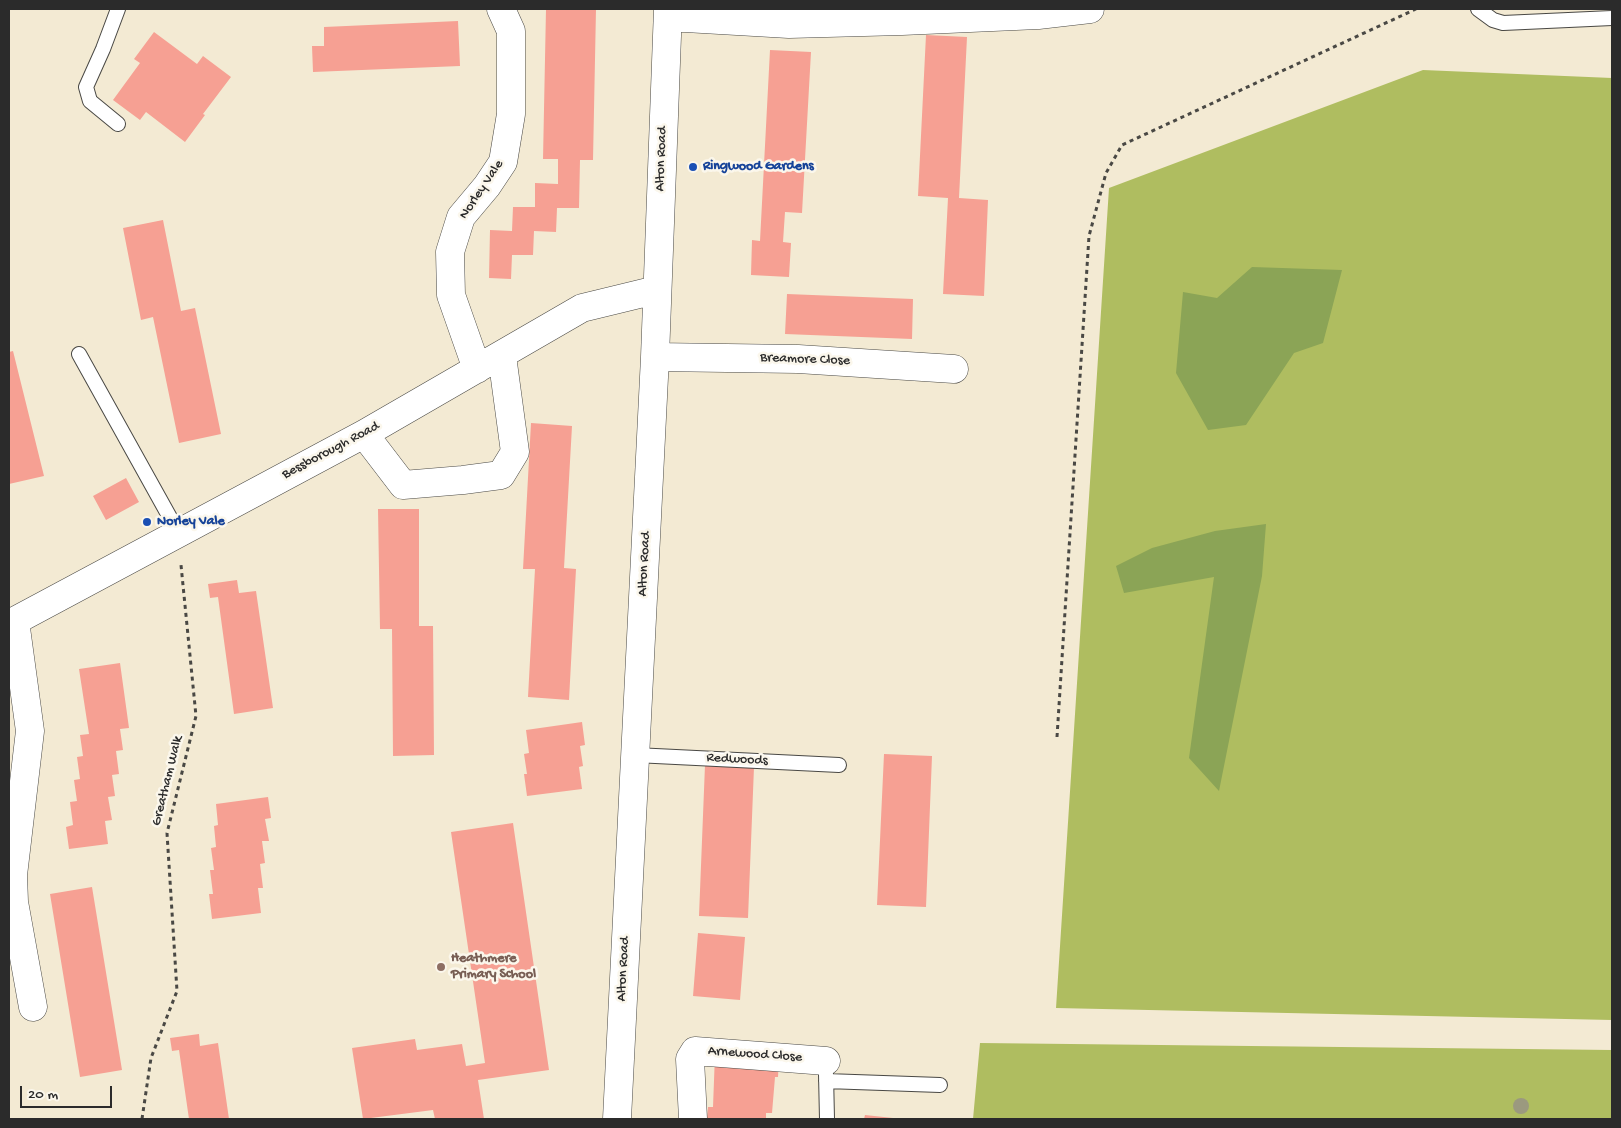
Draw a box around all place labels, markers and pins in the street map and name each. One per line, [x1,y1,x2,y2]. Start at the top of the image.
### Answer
place label: Ringwood Gardens [703,159,814,175]
marker: Ringwood Gardens [687,161,699,173]
place label: Norley Vale [157,514,225,530]
marker: Norley Vale [141,516,153,528]
place label: Heathmere Primary School [451,951,536,984]
marker: Heathmere Primary School [435,961,447,973]

